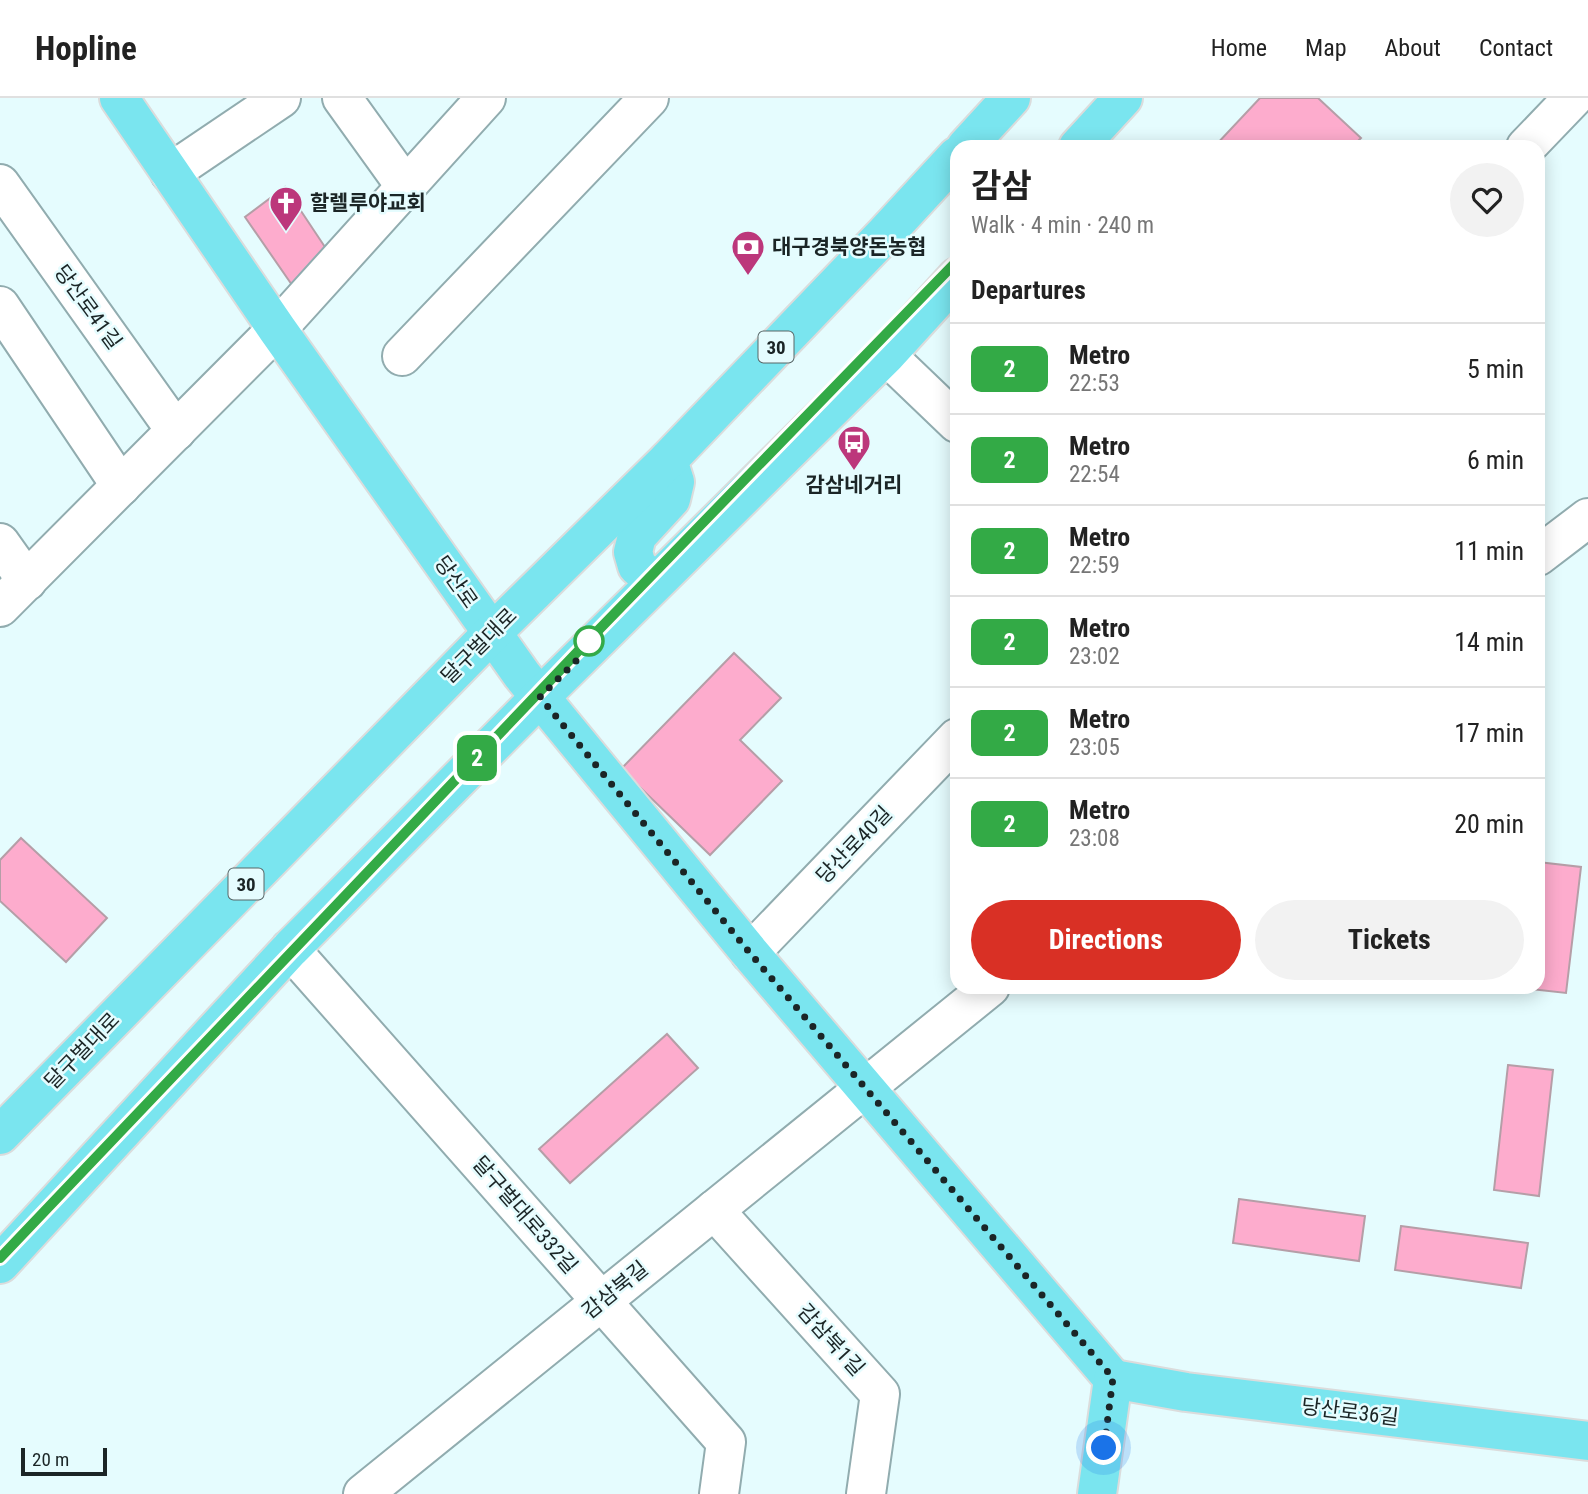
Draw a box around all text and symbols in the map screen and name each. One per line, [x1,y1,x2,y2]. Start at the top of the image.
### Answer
text: Hopline [35,29,137,68]
text: Home [1211,34,1267,62]
text: Map [1305,34,1347,62]
text: About [1385,34,1441,62]
text: Contact [1479,34,1553,62]
button: heart [1450,163,1524,237]
text: 감삼 [971,166,1032,205]
church icon: 할렐루야교회 [267,184,305,233]
place label: 할렐루야교회 [310,191,426,215]
text: Walk · 4 min · 240 m [971,212,1154,239]
bank icon: 대구경북양돈농협 [729,228,767,277]
place label: 대구경북양돈농협 [772,235,927,259]
street label: 당산로41길 [49,260,127,354]
text: Departures [971,275,1086,305]
road number: 30 [758,331,794,362]
text: Metro [1069,340,1130,370]
text: 5 min [1467,354,1524,384]
text: 2 [1003,355,1016,383]
text: 22:53 [1069,370,1120,397]
bus stop icon: 감삼네거리 [835,423,873,472]
text: Metro [1069,431,1130,461]
text: 6 min [1467,445,1524,475]
text: 2 [1003,446,1016,474]
text: 22:54 [1069,461,1120,488]
place label: 감삼네거리 [806,473,902,497]
text: Metro [1069,522,1130,552]
text: 11 min [1454,536,1524,566]
text: 2 [1003,537,1016,565]
street label: 당산로 [430,551,482,613]
text: 22:59 [1069,552,1120,579]
street label: 달구벌대로 [436,603,522,689]
text: Metro [1069,613,1130,643]
unlabelled marker [574,626,604,656]
text: 14 min [1454,627,1524,657]
text: 2 [1003,628,1016,656]
text: 23:02 [1069,643,1120,670]
text: Metro [1069,704,1130,734]
text: 17 min [1454,718,1524,748]
text: 2 [1003,719,1016,747]
text: 23:05 [1069,734,1120,761]
line badge: 2 [454,735,500,781]
text: 2 [471,744,483,772]
text: Metro [1069,795,1130,825]
street label: 당산로40길 [811,801,897,889]
text: 20 min [1454,809,1524,839]
text: 2 [1003,810,1016,838]
text: 23:08 [1069,825,1120,852]
road number: 30 [229,869,264,900]
button: Directions [971,900,1241,980]
button: Tickets [1255,900,1524,980]
street label: 달구벌대로 [40,1008,124,1094]
street label: 달구벌대로332길 [468,1152,582,1278]
street label: 감삼북길 [577,1256,653,1324]
street label: 감삼북1길 [793,1299,869,1381]
street label: 당산로36길 [1300,1394,1400,1430]
your location [1086,1430,1121,1465]
scale bar [21,1445,107,1477]
text: 20 m [32,1448,69,1471]

